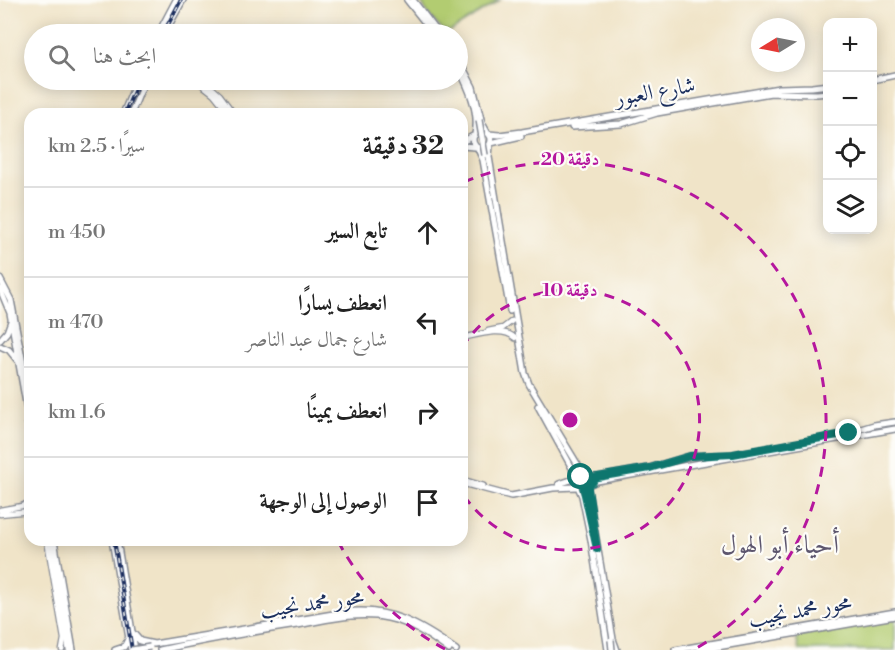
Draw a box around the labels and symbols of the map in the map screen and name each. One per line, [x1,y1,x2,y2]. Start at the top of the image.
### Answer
north arrow [751,18,805,72]
street label: شارع العبور [611,72,698,117]
text: 20 دقيقة [541,148,599,171]
text: 10 دقيقة [542,279,598,302]
centre of rings [560,410,580,430]
route end [835,419,861,445]
route start [567,463,593,489]
district label: أحياء أبو الهول [721,527,839,561]
street label: محور محمد نجيب [259,583,366,625]
street label: محور محمد نجيب [746,589,854,633]

